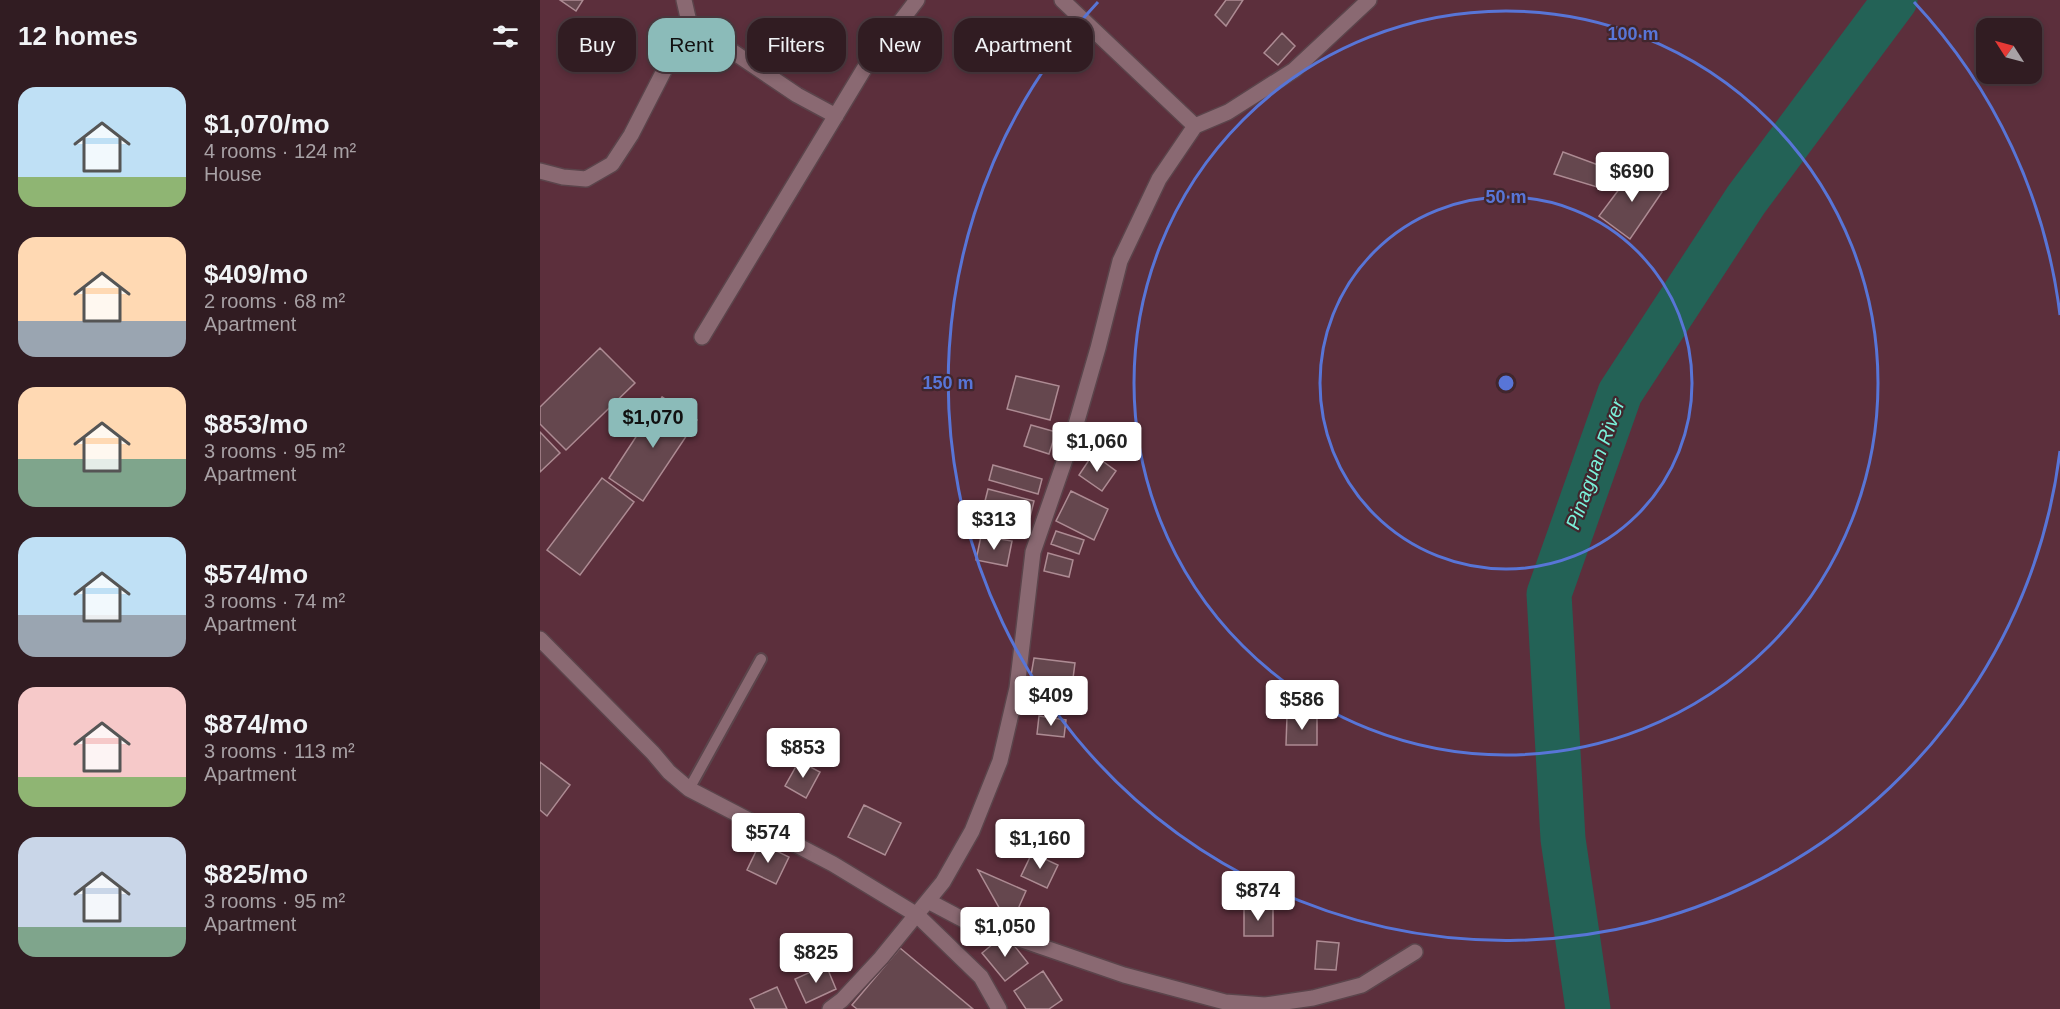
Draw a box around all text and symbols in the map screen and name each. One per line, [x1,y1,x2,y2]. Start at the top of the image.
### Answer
chip: Buy [558,18,636,72]
chip: Rent [648,18,735,72]
chip: Filters [747,18,846,72]
chip: New [858,18,942,72]
chip: Apartment [954,18,1093,72]
north arrow [1976,18,2042,84]
map controls [1976,18,2042,84]
icon: filters [489,20,522,53]
text: 12 homes [18,21,138,51]
text: 100 m [1607,24,1659,44]
text: $1,070/mo [204,109,330,139]
icon: home [66,111,138,183]
text: 4 rooms · 124 m² [204,140,356,162]
pin: $690 [1596,152,1668,203]
text: $690 [1610,160,1654,182]
text: House [204,163,262,185]
text: 50 m [1485,187,1527,207]
text: $409/mo [204,259,308,289]
icon: home [66,261,138,333]
text: 2 rooms · 68 m² [204,290,345,312]
text: Apartment [204,313,296,335]
text: 150 m [922,373,974,393]
centre of rings [1496,373,1516,393]
water label: Pinaguan River [1561,395,1629,532]
pin: $1,070 [604,398,702,449]
text: $1,070 [622,406,684,428]
text: $853/mo [204,409,308,439]
icon: home [66,411,138,483]
pin: $1,060 [1048,422,1146,473]
text: $1,060 [1066,430,1128,452]
text: 3 rooms · 95 m² [204,440,345,462]
text: Apartment [204,463,296,485]
pin: $313 [958,500,1030,551]
text: $313 [972,508,1016,530]
text: $574/mo [204,559,308,589]
icon: home [66,561,138,633]
text: 3 rooms · 74 m² [204,590,345,612]
text: Apartment [204,613,296,635]
pin: $409 [1015,676,1087,727]
pin: $586 [1266,680,1338,731]
text: $409 [1029,684,1073,706]
text: $586 [1280,688,1324,710]
text: $874/mo [204,709,308,739]
icon: home [66,711,138,783]
pin: $853 [767,728,839,779]
text: $853 [781,736,825,758]
text: 3 rooms · 113 m² [204,740,355,762]
text: Apartment [204,763,296,785]
pin: $574 [732,813,804,864]
pin: $1,160 [991,819,1089,870]
text: $574 [746,821,790,843]
text: $1,160 [1009,827,1071,849]
text: $825/mo [204,859,308,889]
icon: home [66,861,138,933]
pin: $874 [1222,871,1294,922]
text: $874 [1236,879,1280,901]
text: 3 rooms · 95 m² [204,890,345,912]
pin: $1,050 [956,907,1054,958]
text: Apartment [204,913,296,935]
text: $1,050 [974,915,1036,937]
pin: $825 [780,933,852,984]
text: $825 [794,941,838,963]

